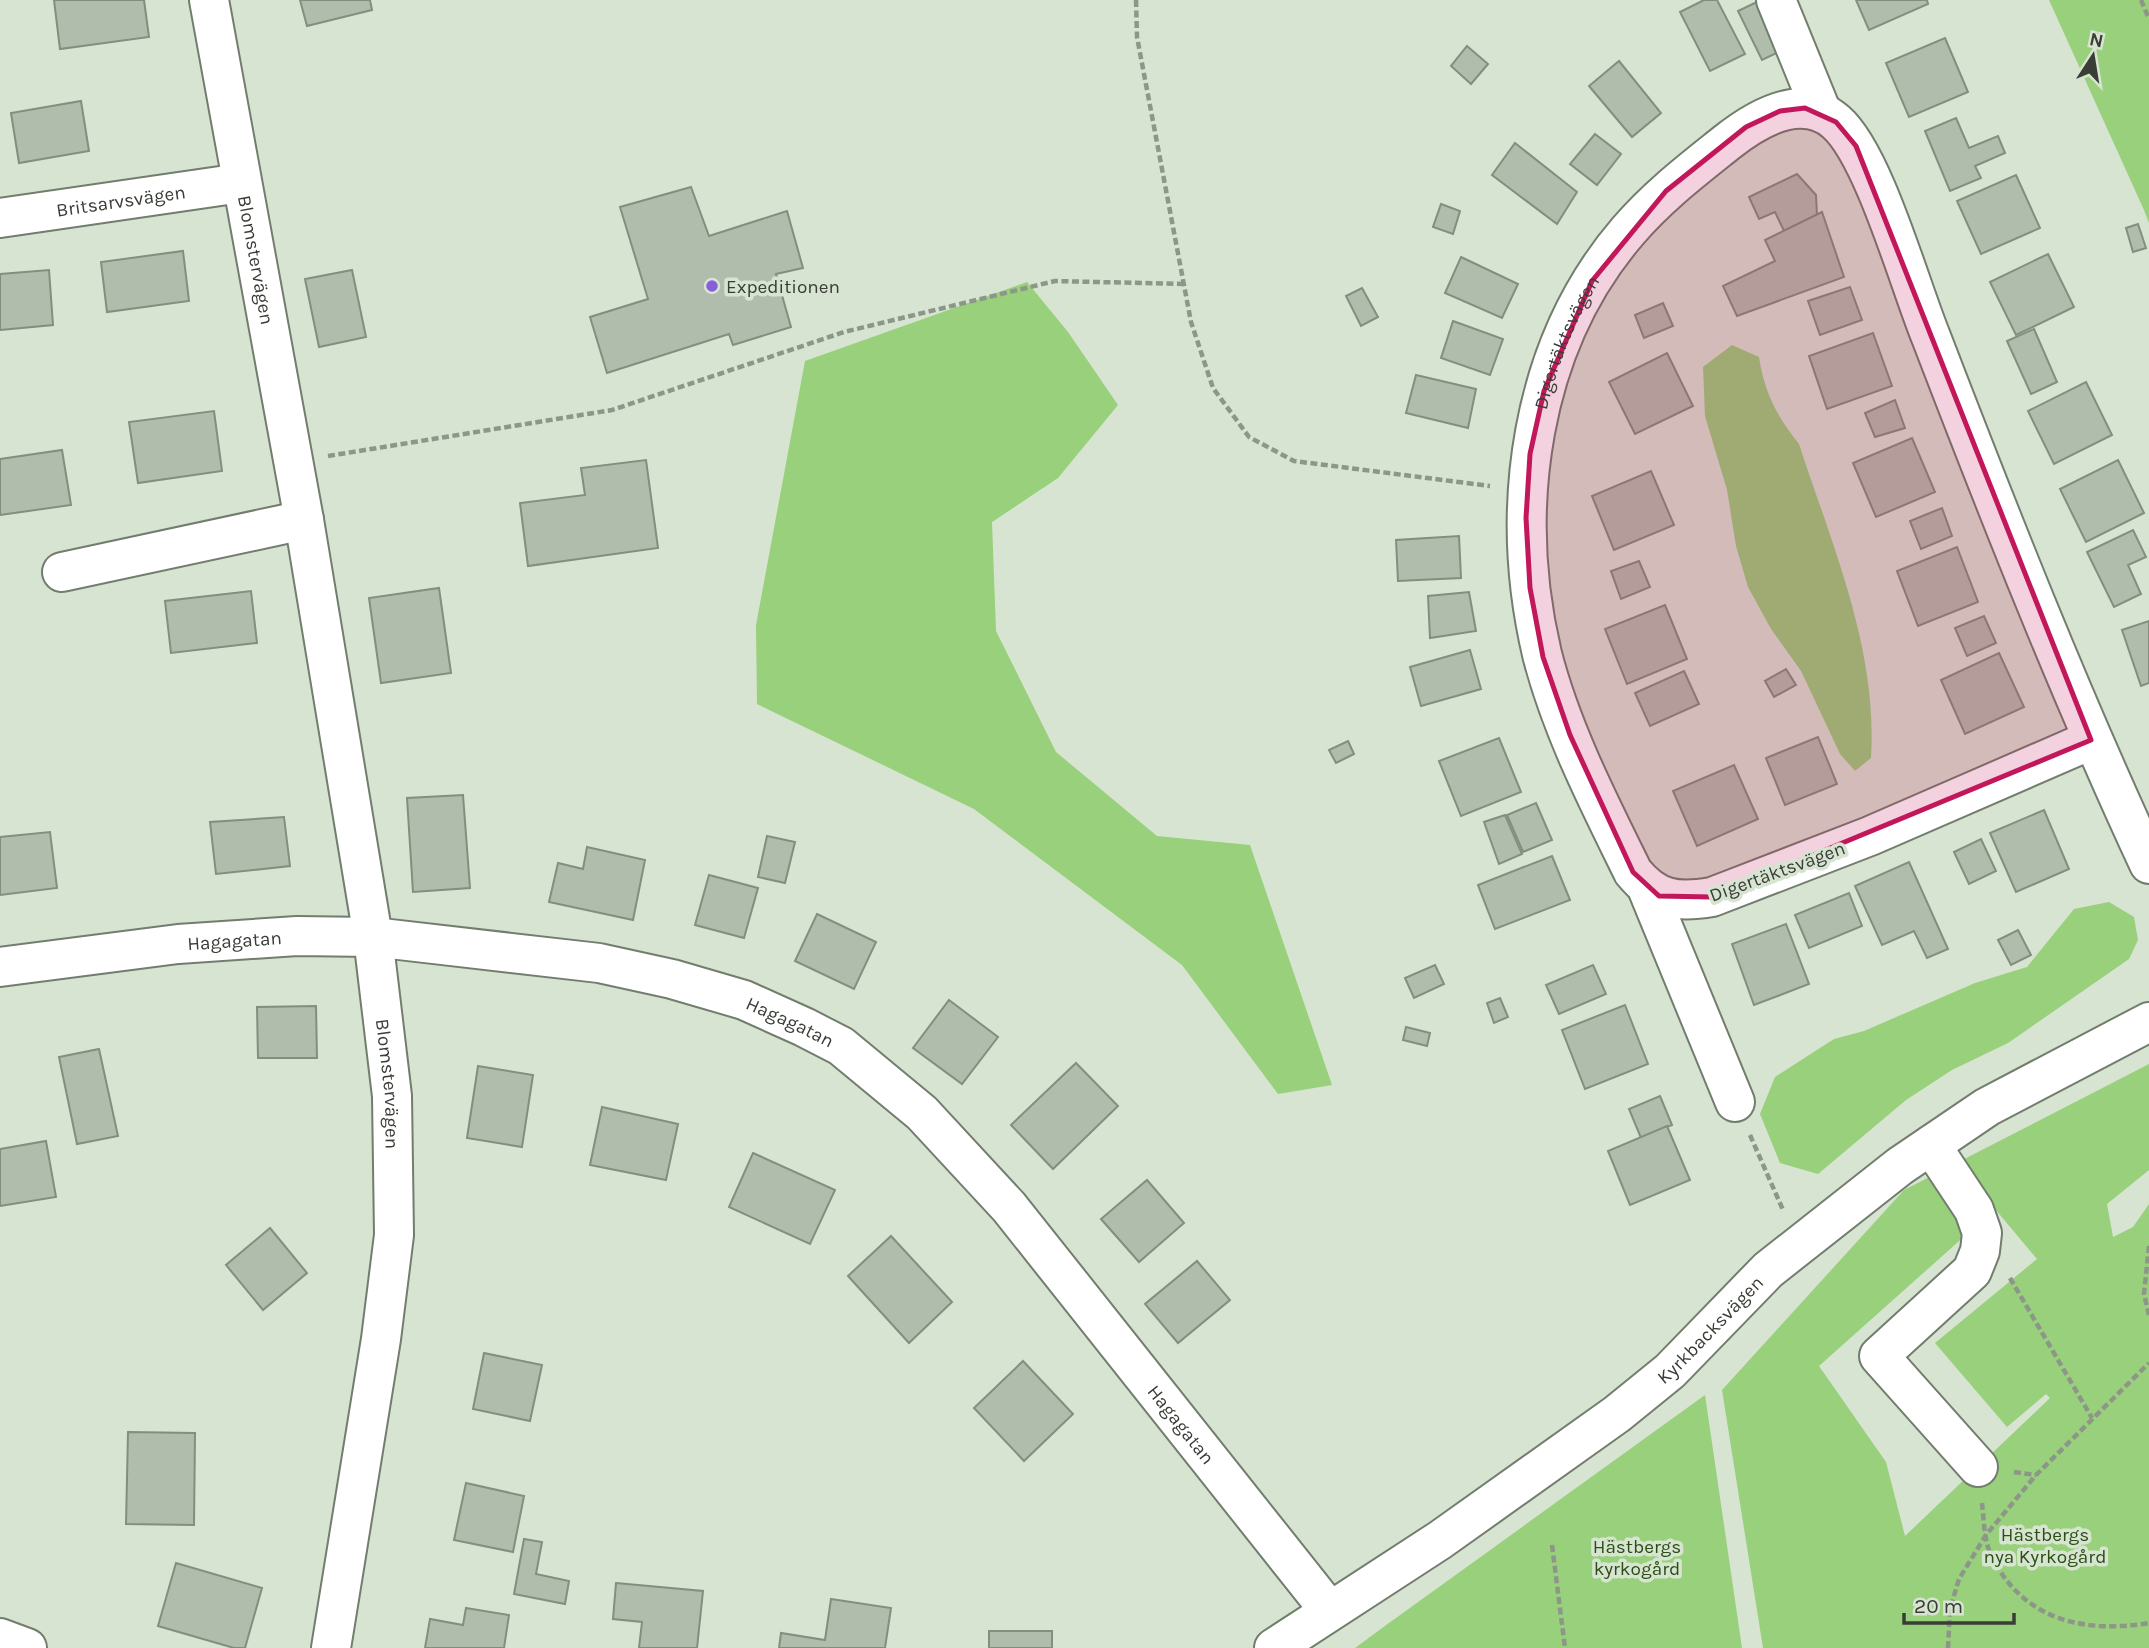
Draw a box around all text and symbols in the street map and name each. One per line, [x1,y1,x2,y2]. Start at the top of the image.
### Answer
north arrow [2058,21,2128,91]
text: N [2087,28,2105,53]
street label: Britsarvsvägen [55,181,187,222]
street label: Blomstervägen [233,193,278,326]
street label: Digertäktsvägen [1530,272,1604,412]
place label: Expeditionen [726,276,840,298]
marker: Expeditionen [704,278,720,294]
street label: Digertäktsvägen [1706,837,1848,907]
street label: Hagagatan [186,927,282,955]
street label: Hagagatan [742,992,838,1053]
street label: Blomstervägen [371,1017,403,1149]
street label: Kyrkbacksvägen [1653,1272,1768,1389]
street label: Hagagatan [1143,1381,1219,1469]
park label: Hästbergs nya Kyrkogård [1984,1524,2106,1568]
park label: Hästbergs kyrkogård [1593,1536,1681,1580]
scale bar [1904,1582,2014,1626]
text: 20 m [1914,1594,1963,1618]

